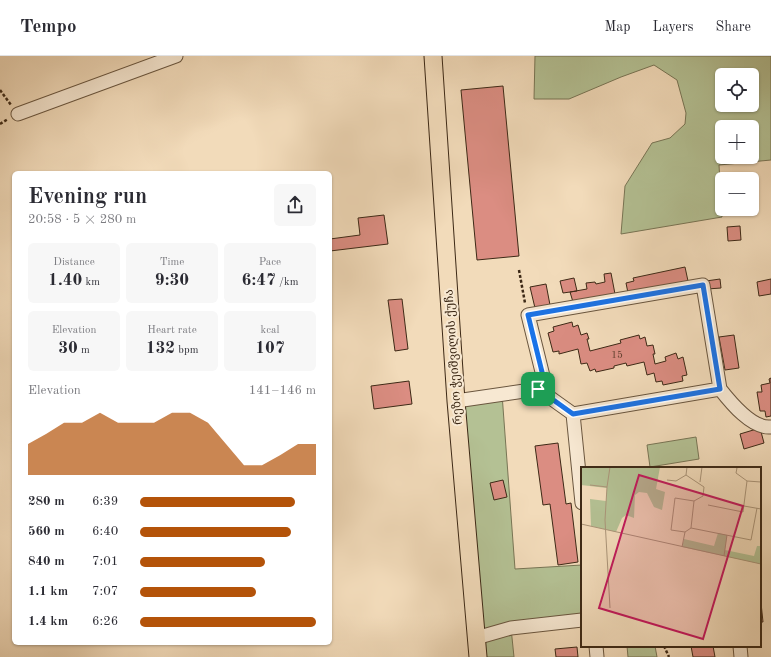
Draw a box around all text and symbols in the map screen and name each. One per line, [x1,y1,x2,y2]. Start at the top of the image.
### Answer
text: Tempo [20,18,76,37]
text: Map [605,20,631,34]
text: Layers [653,20,694,34]
text: Share [716,20,751,34]
map controls [715,68,759,216]
button: locate [715,68,759,112]
button: + [715,120,759,164]
button: − [715,172,759,216]
button: share [274,184,316,226]
text: Evening run [28,186,147,208]
text: 20:58 · 5 × 280 m [28,213,136,226]
text: Distance [53,257,95,268]
text: Time [160,257,184,268]
text: Pace [259,257,281,268]
text: 1.40 [48,272,82,289]
text: 9:30 [155,272,189,289]
text: 6:47 [242,272,276,289]
text: km [82,277,100,288]
text: /km [276,277,298,288]
street label: რეზო ჭეიშვილის ქუჩა [442,289,465,425]
text: Elevation [52,325,96,336]
text: Heart rate [147,325,197,336]
text: kcal [261,325,279,336]
text: 30 [58,340,78,357]
text: 132 [146,340,175,357]
text: 107 [255,340,285,357]
text: m [78,345,90,356]
text: bpm [175,345,198,356]
house number: 15 [611,350,623,360]
pin [521,372,555,406]
icon: arrive [527,378,549,400]
text: Elevation [28,384,81,397]
text: 141–146 m [249,384,316,397]
inset map [581,467,761,647]
text: 280 m [28,495,65,508]
text: 6:39 [92,495,118,508]
text: 560 m [28,525,65,538]
text: 6:40 [92,525,118,538]
text: 840 m [28,555,65,568]
text: 7:01 [92,555,118,568]
text: 1.1 km [28,585,68,598]
text: 7:07 [92,585,118,598]
text: 1.4 km [28,615,68,628]
text: 6:26 [92,615,118,628]

